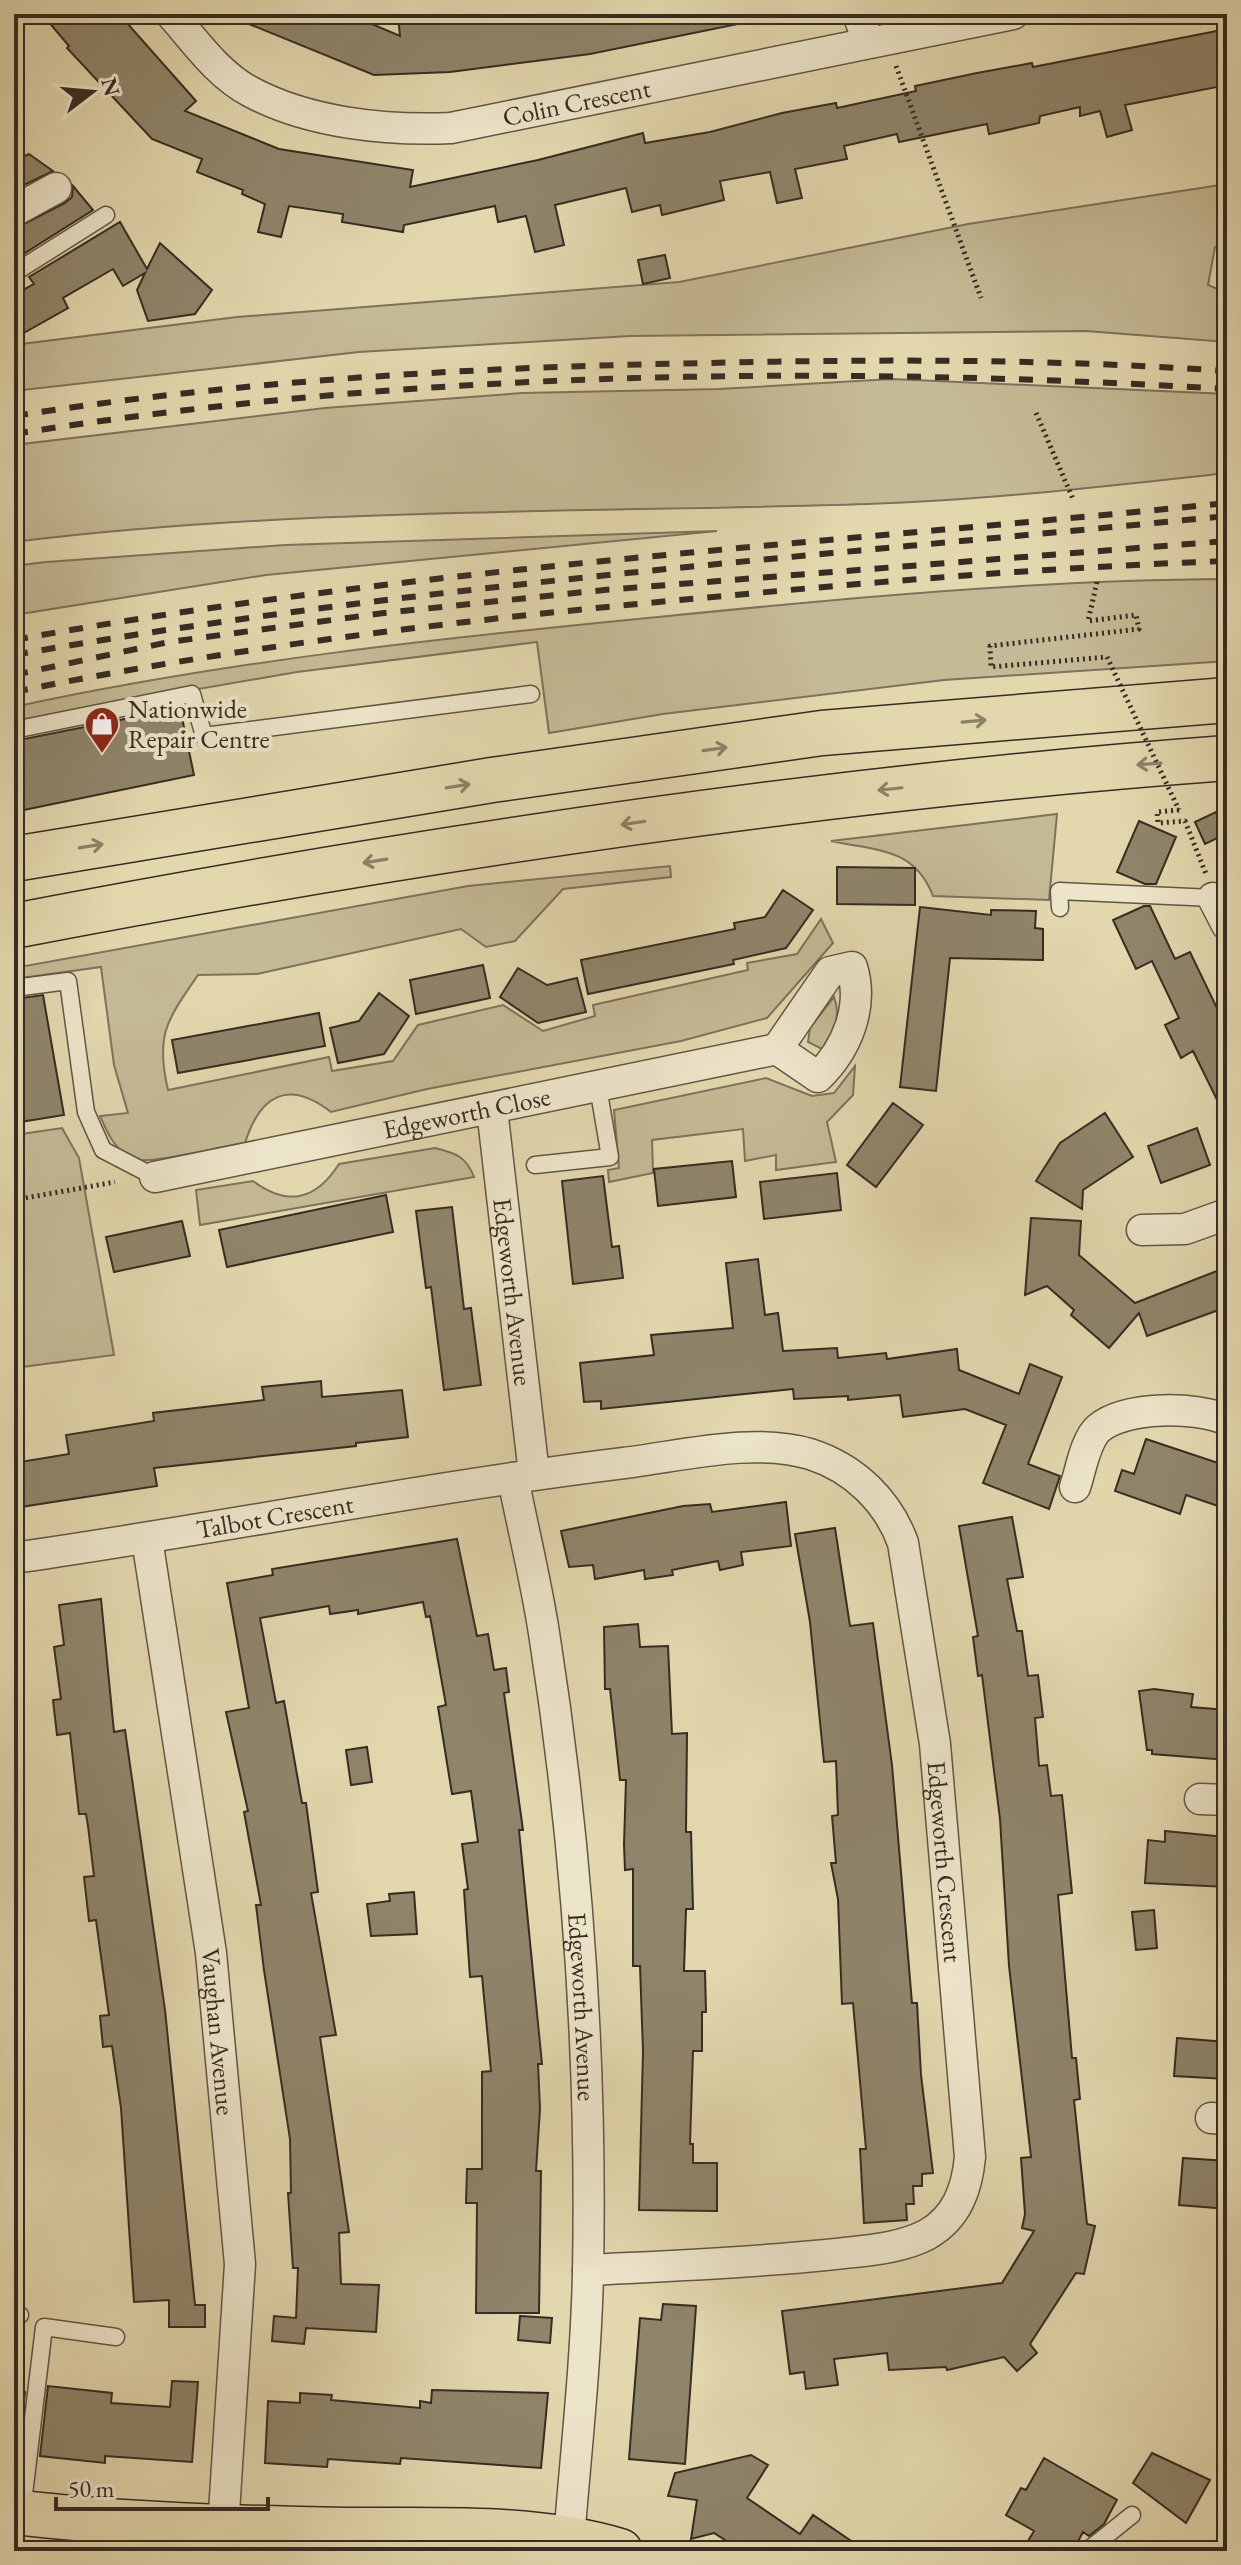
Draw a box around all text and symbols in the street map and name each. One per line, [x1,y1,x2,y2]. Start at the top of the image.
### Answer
north arrow [52,52,132,132]
street label: Colin Crescent [499,71,654,134]
text: N [94,74,127,99]
place label: Nationwide Repair Centre [128,692,270,756]
shop icon: Nationwide Repair Centre [83,705,121,755]
one-way arrow [960,713,987,728]
one-way arrow [702,741,728,756]
one-way arrow [1136,757,1163,772]
one-way arrow [445,778,470,793]
one-way arrow [878,782,904,797]
one-way arrow [621,816,646,831]
one-way arrow [78,838,103,853]
one-way arrow [363,854,389,869]
street label: Edgeworth Close [380,1079,553,1147]
street label: Edgeworth Avenue [485,1196,541,1388]
street label: Talbot Crescent [194,1487,356,1546]
street label: Edgeworth Crescent [920,1760,970,1964]
street label: Edgeworth Avenue [560,1911,604,2102]
street label: Vaughan Avenue [194,1947,243,2117]
scale bar [56,2461,268,2511]
text: 50 m [68,2473,115,2504]

